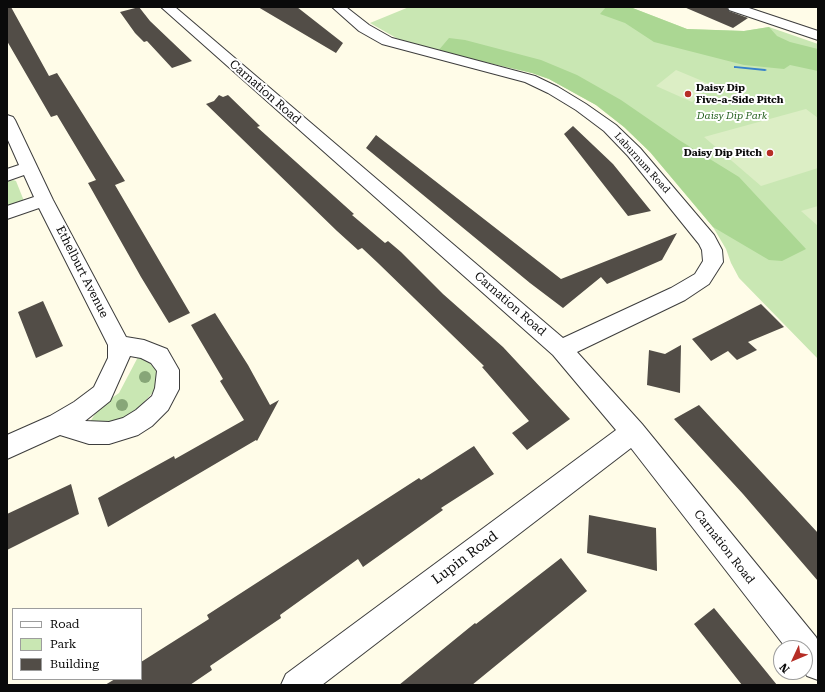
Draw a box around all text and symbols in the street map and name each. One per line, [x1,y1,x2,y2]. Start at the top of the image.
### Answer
street label: Carnation Road [226,57,304,127]
place label: Daisy Dip Five-a-Side Pitch [696,82,784,106]
marker: Daisy Dip Five-a-Side Pitch [683,89,693,99]
park label: Daisy Dip Park [697,110,767,122]
street label: Laburnum Road [612,130,672,196]
place label: Daisy Dip Pitch [684,147,762,159]
marker: Daisy Dip Pitch [765,148,775,158]
street label: Ethelburt Avenue [53,224,111,320]
street label: Carnation Road [471,269,549,339]
street label: Carnation Road [691,507,757,587]
street label: Lupin Road [429,528,501,588]
legend [12,608,142,680]
text: Road [50,617,79,631]
text: Park [50,637,76,651]
north arrow [773,640,813,680]
text: Building [50,657,99,671]
text: N [777,660,792,676]

